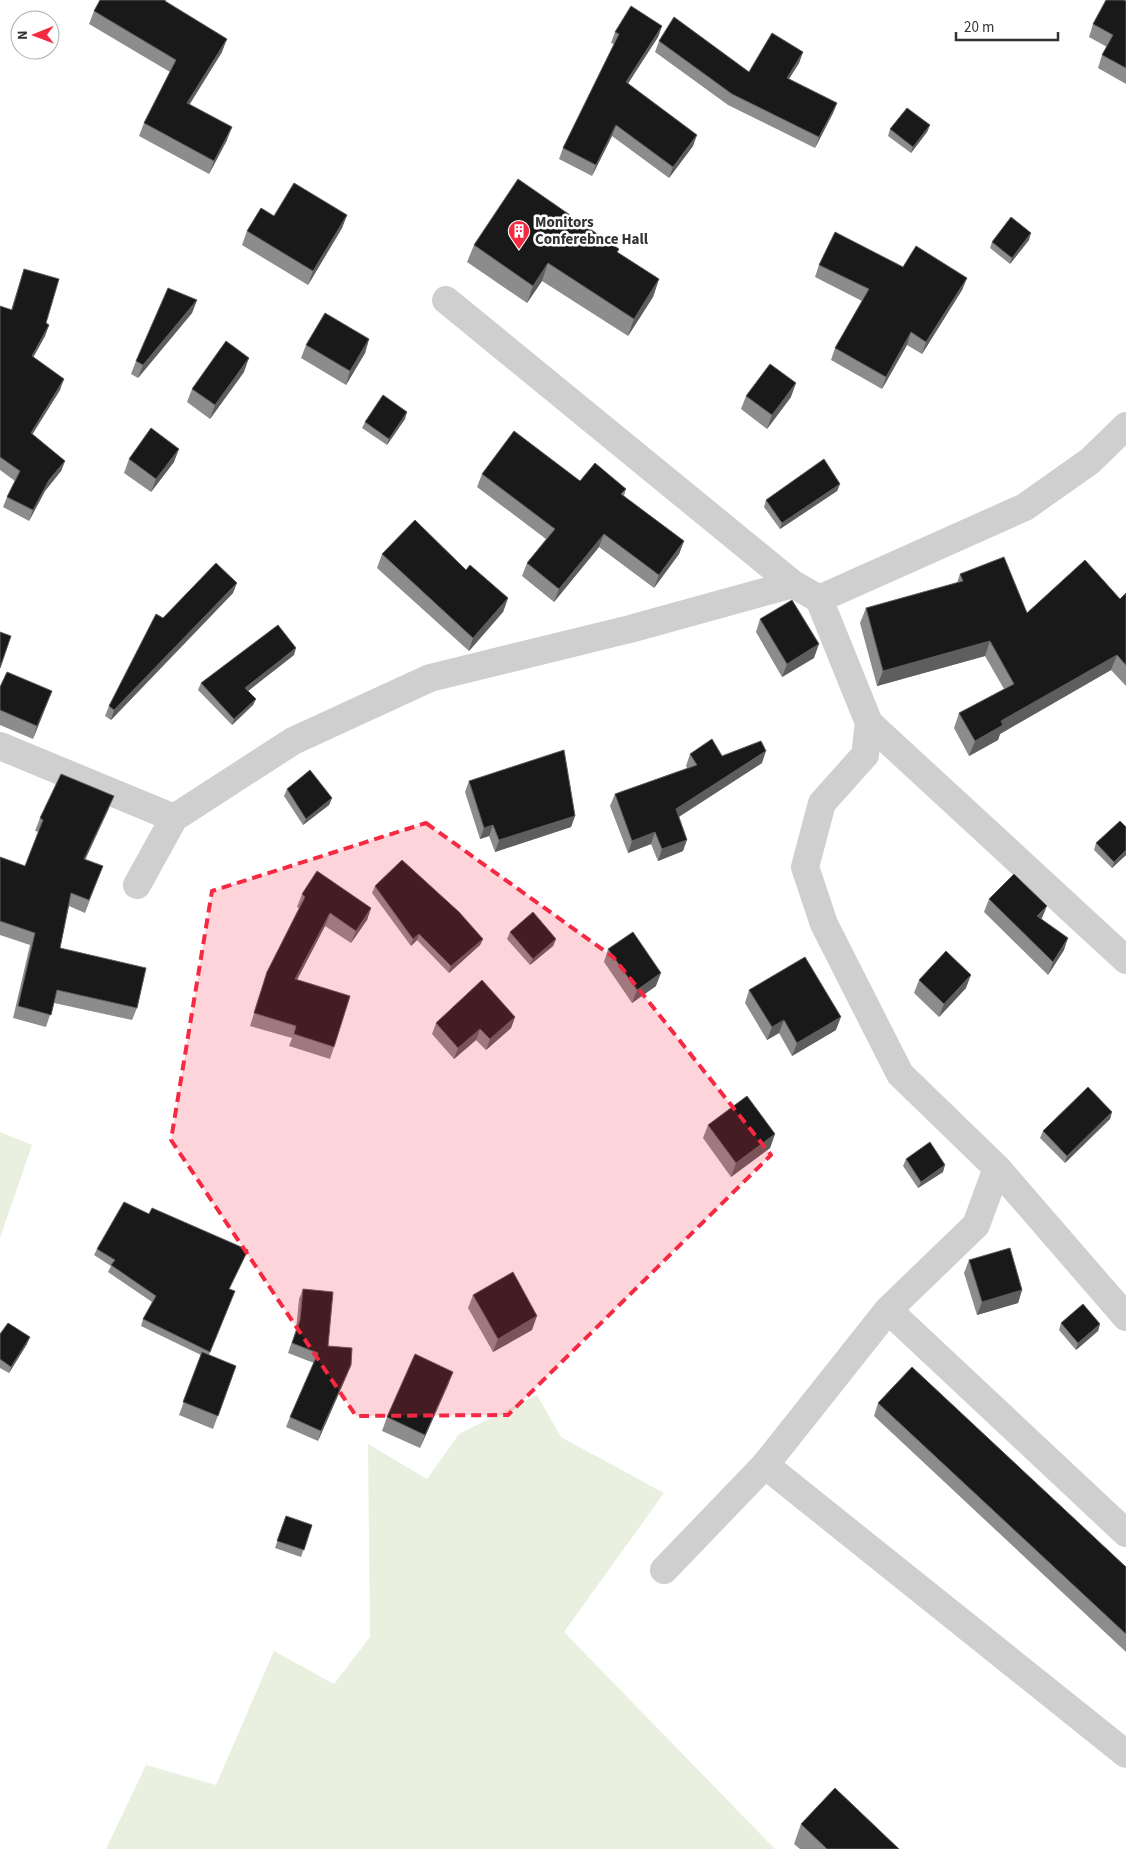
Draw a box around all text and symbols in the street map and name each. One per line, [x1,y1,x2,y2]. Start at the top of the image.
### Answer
north arrow [10,10,60,60]
scale bar [956,10,1058,42]
text: 20 m [964,17,994,38]
text: N [13,30,33,40]
place label: Monitors Conferebnce Hall [535,212,649,250]
building icon: Monitors Conferebnce Hall [507,219,531,250]

